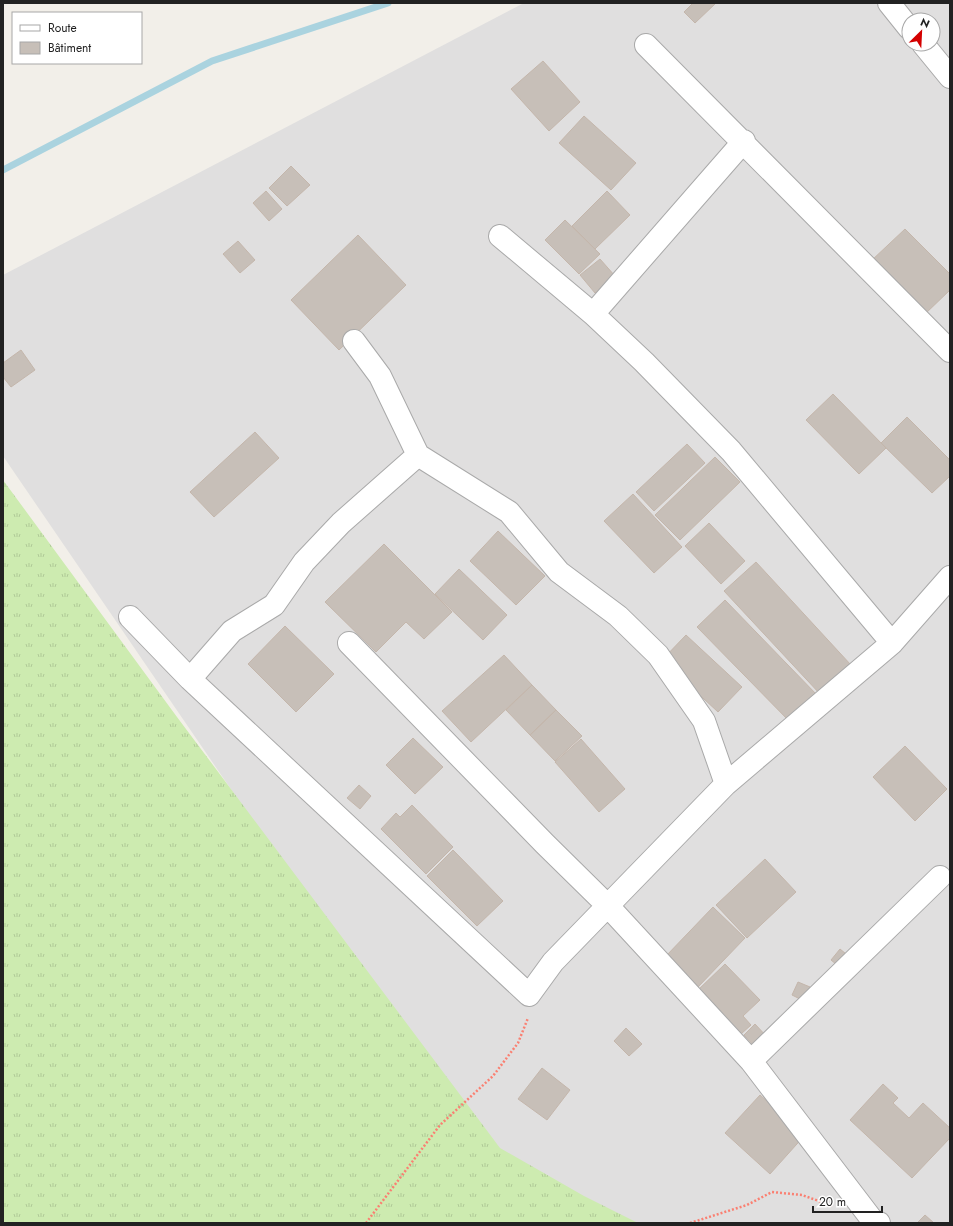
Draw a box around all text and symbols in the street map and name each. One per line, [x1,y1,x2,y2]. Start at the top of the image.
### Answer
legend [12,12,142,64]
north arrow [901,12,941,52]
text: N [918,14,932,32]
text: Route [48,19,77,37]
text: Bâtiment [48,39,91,57]
scale bar [813,1188,882,1214]
text: 20 m [819,1193,846,1211]

